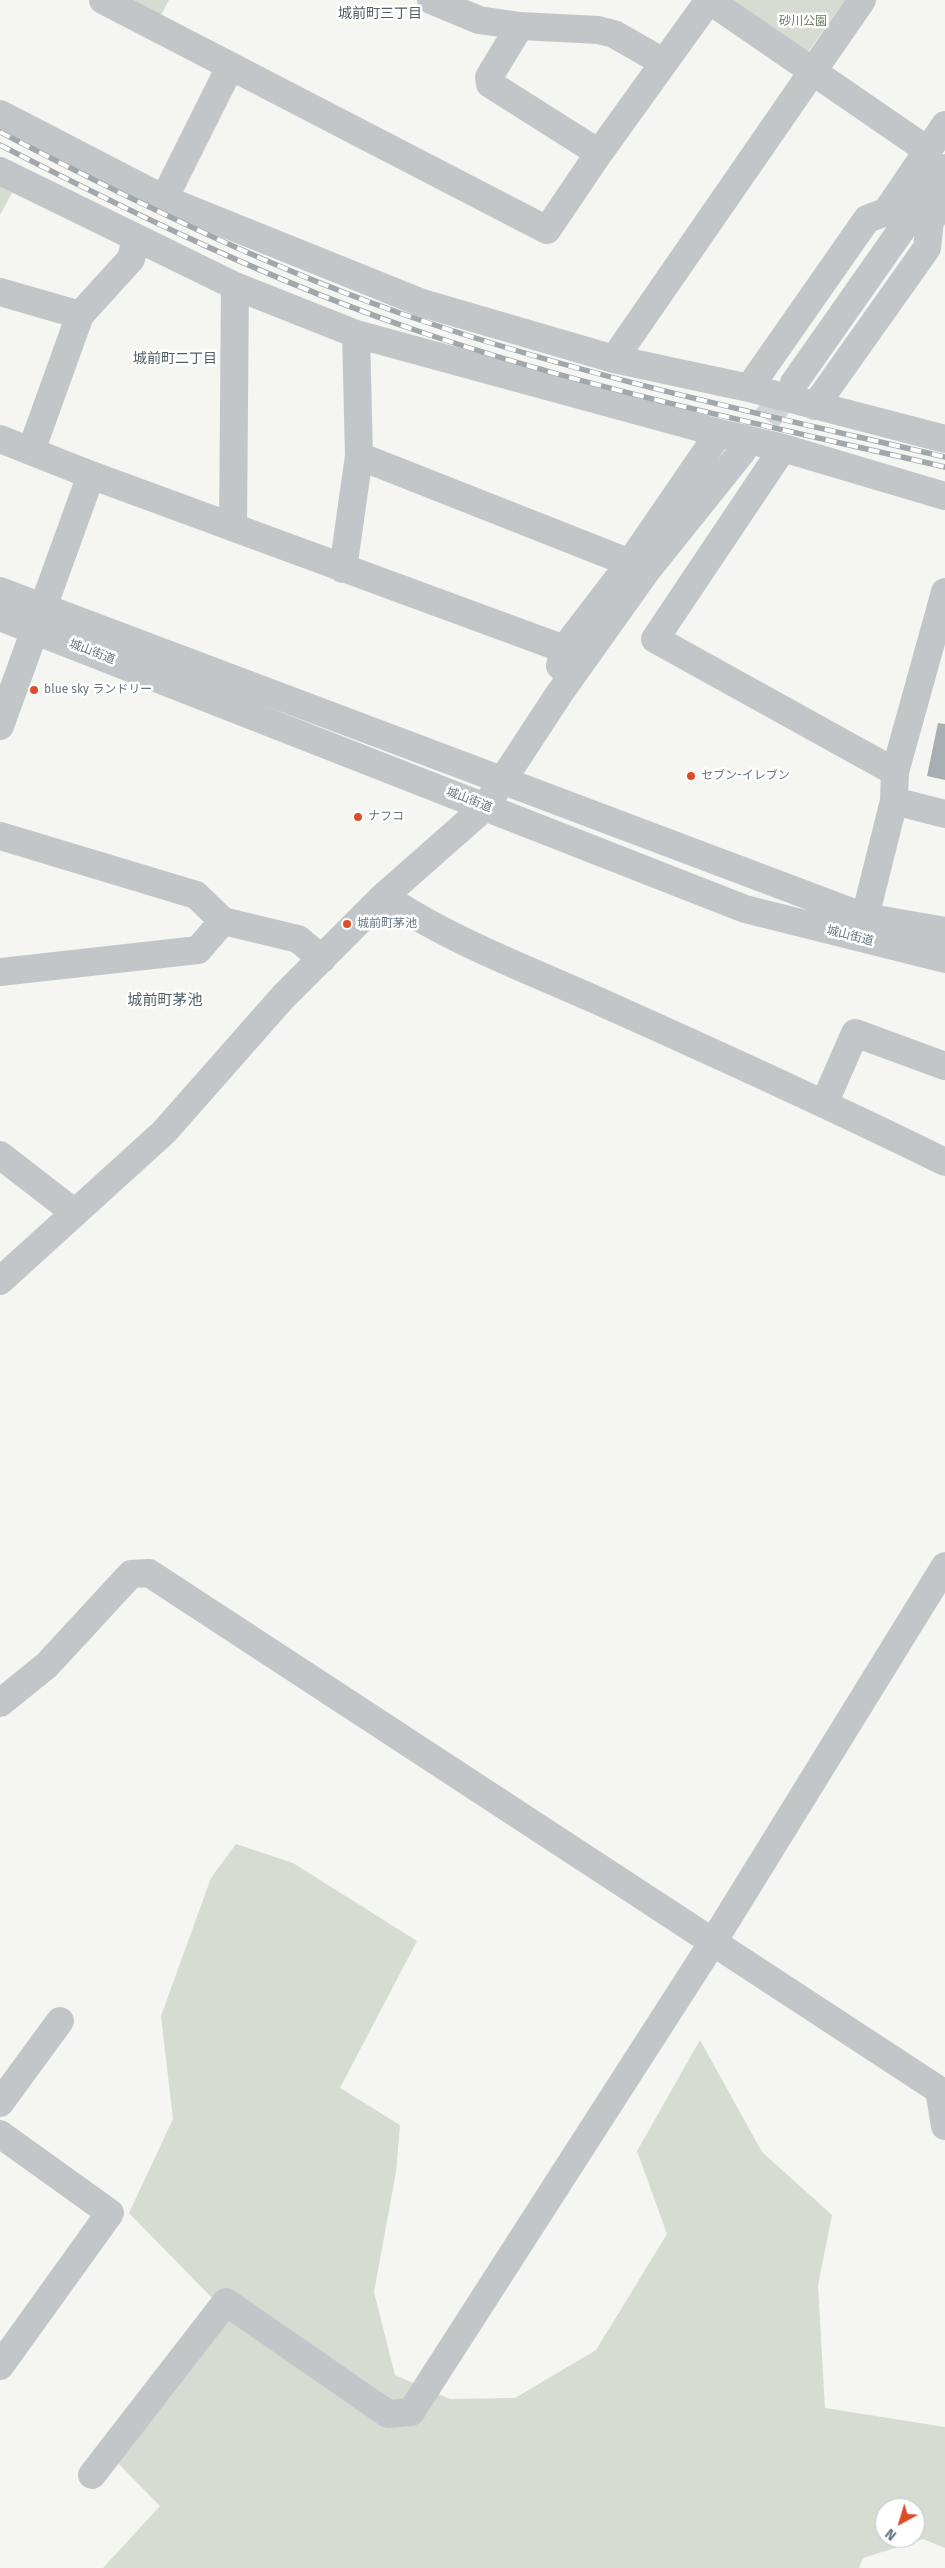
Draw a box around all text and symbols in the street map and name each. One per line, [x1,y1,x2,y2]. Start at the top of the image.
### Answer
district label: 城前町三丁目 [338,6,422,22]
park label: 砂川公園 [779,15,827,29]
district label: 城前町二丁目 [133,351,217,367]
street label: 城山街道 [67,637,117,667]
place label: blue sky ランドリー [44,683,152,697]
marker: blue sky ランドリー [28,684,40,696]
place label: セブン-イレブン [701,769,790,783]
marker: セブン-イレブン [685,770,697,782]
street label: 城山街道 [444,785,494,815]
place label: ナフコ [368,810,404,824]
marker: ナフコ [352,811,364,823]
place label: 城前町茅池 [357,917,417,931]
marker: 城前町茅池 [341,918,353,930]
street label: 城山街道 [825,923,875,949]
district label: 城前町茅池 [128,992,202,1010]
north arrow [875,2498,925,2548]
text: N [882,2525,900,2544]

